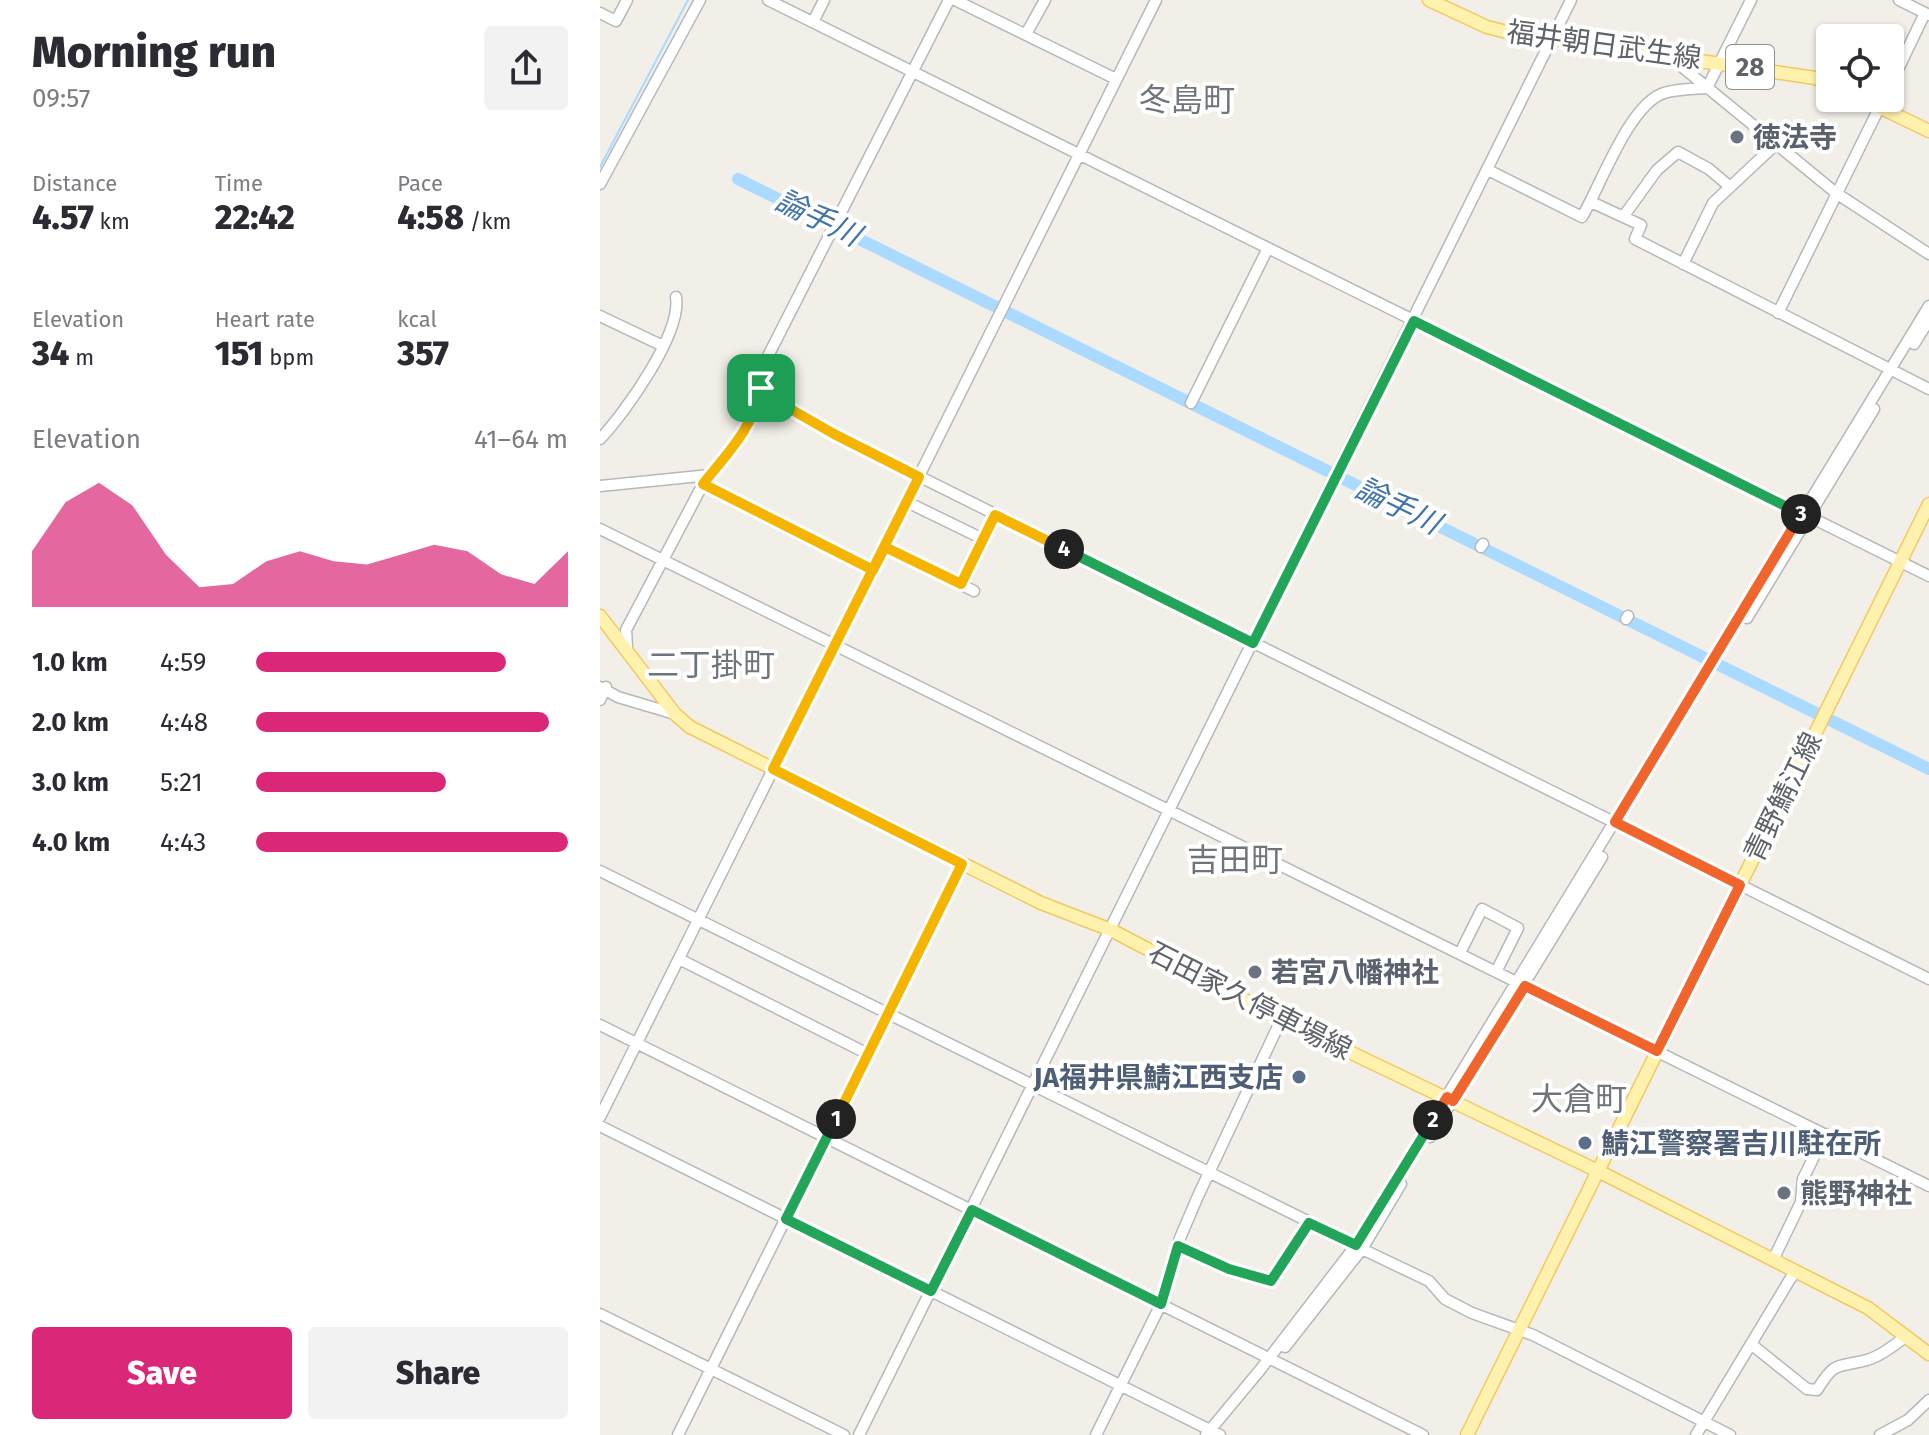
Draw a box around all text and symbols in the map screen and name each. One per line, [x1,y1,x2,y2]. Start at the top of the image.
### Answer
street label: 福井朝日武生線 [1505,15,1703,75]
map controls [1816,24,1904,112]
button: locate [1816,24,1904,112]
text: Morning run [32,26,276,79]
button: share [484,26,568,110]
road number: 28 [1726,45,1774,89]
district label: 冬島町 [1139,81,1235,119]
text: 09:57 [32,83,90,114]
place label: 徳法寺 [1753,121,1837,154]
marker: 徳法寺 [1728,128,1746,146]
text: Distance [32,170,117,197]
text: Time [215,170,263,197]
text: Pace [397,170,443,197]
water label: 論手川 [770,182,869,255]
text: 4.57 [32,197,94,238]
text: 22:42 [215,197,295,238]
text: 4:58 [397,197,464,238]
text: km [94,208,130,235]
text: /km [464,208,511,235]
text: Elevation [32,306,124,333]
text: Heart rate [215,306,315,333]
text: kcal [397,306,437,333]
text: 34 [32,333,69,374]
text: 151 [215,333,263,374]
text: 357 [397,333,449,374]
text: m [69,344,94,371]
text: bpm [263,344,314,371]
pin [727,354,795,422]
icon: arrive [739,366,783,410]
text: Elevation [32,424,141,455]
text: 41–64 m [474,424,568,455]
water label: 論手川 [1350,470,1449,543]
pin: 3 [1781,494,1821,534]
text: 3 [1795,500,1807,527]
pin: 4 [1044,529,1084,569]
text: 4 [1058,535,1070,562]
district label: 二丁掛町 [647,646,775,684]
text: 1.0 km [32,647,108,678]
text: 4:59 [160,647,206,678]
text: 2.0 km [32,707,109,738]
text: 4:48 [160,707,208,738]
street label: 青野鯖江線 [1737,727,1829,867]
text: 3.0 km [32,767,109,798]
text: 5:21 [160,767,203,798]
text: 4.0 km [32,827,110,858]
text: 4:43 [160,827,206,858]
district label: 吉田町 [1187,841,1283,879]
street label: 石田家久停車場線 [1143,935,1357,1067]
place label: 若宮八幡神社 [1271,956,1439,989]
marker: 若宮八幡神社 [1246,963,1264,981]
place label: JA福井県鯖江西支店 [1033,1061,1283,1094]
marker: JA福井県鯖江西支店 [1290,1068,1308,1086]
district label: 大倉町 [1531,1080,1627,1118]
pin: 1 [816,1099,856,1139]
pin: 2 [1413,1100,1453,1140]
text: 1 [831,1105,841,1132]
text: 2 [1427,1106,1439,1133]
place label: 鯖江警察署吉川駐在所 [1601,1127,1881,1160]
marker: 鯖江警察署吉川駐在所 [1576,1134,1594,1152]
place label: 熊野神社 [1800,1177,1912,1210]
marker: 熊野神社 [1775,1184,1793,1202]
button: Save [32,1327,292,1419]
button: Share [308,1327,568,1419]

